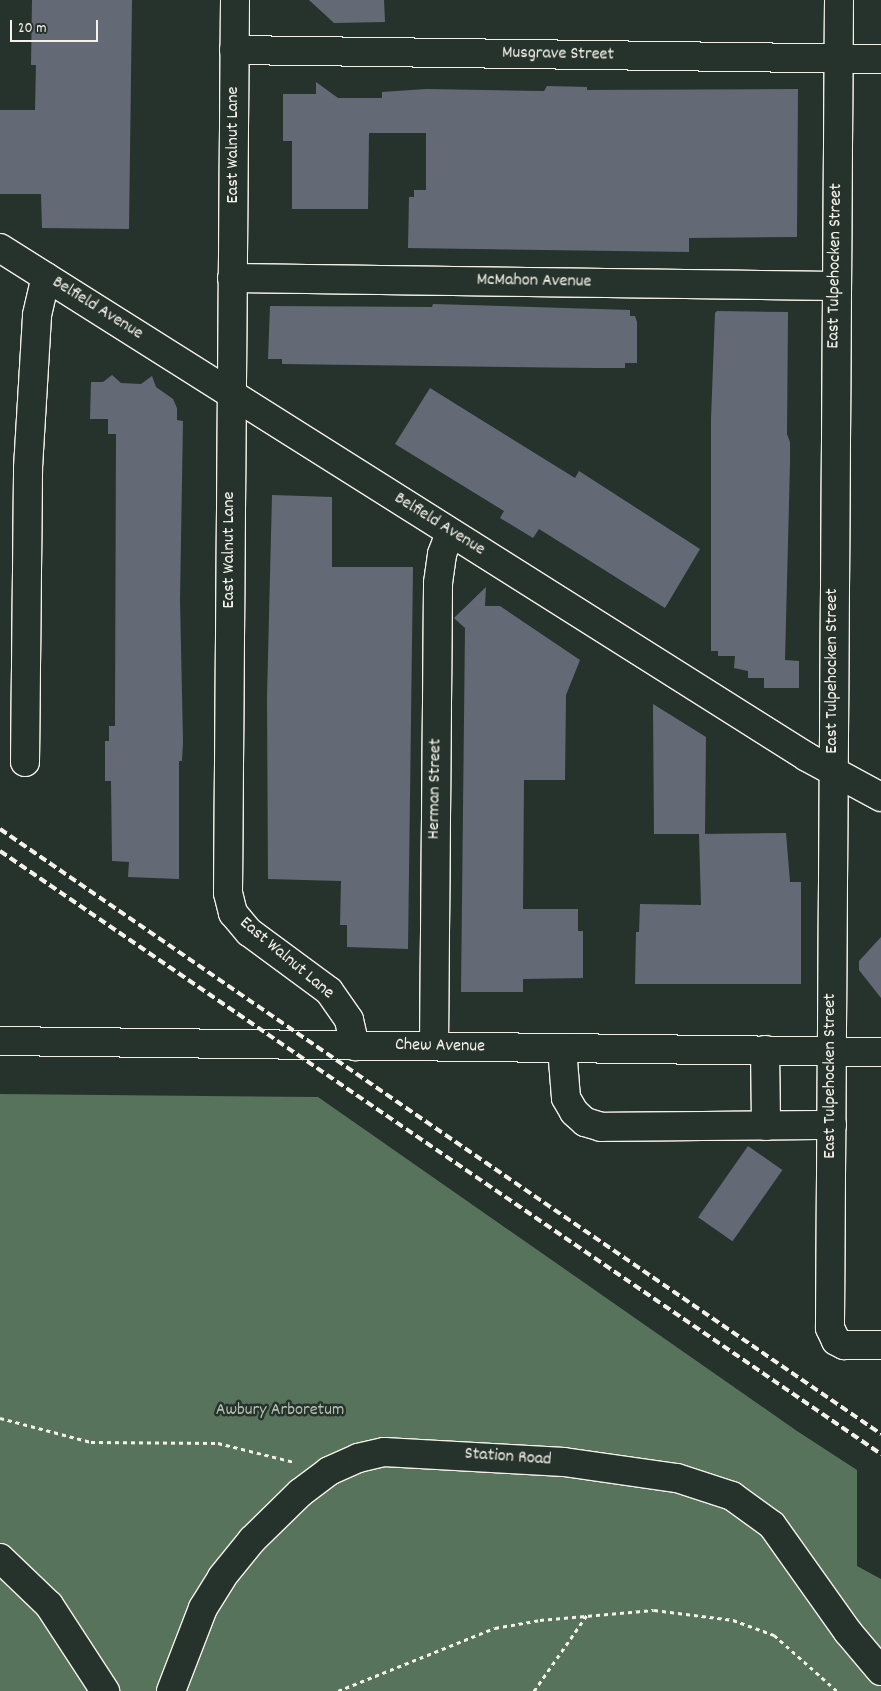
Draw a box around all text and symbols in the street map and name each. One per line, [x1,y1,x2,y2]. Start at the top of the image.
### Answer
scale bar [12,10,100,42]
text: 20 m [18,18,46,40]
street label: Musgrave Street [502,43,614,67]
street label: East Walnut Lane [223,87,245,203]
street label: East Tulpehocken Street [824,183,848,349]
street label: McMahon Avenue [476,270,592,294]
street label: Belfield Avenue [48,273,146,345]
street label: Belfield Avenue [390,489,488,561]
street label: East Walnut Lane [219,492,241,608]
street label: East Tulpehocken Street [822,588,844,754]
street label: Herman Street [424,738,448,840]
street label: East Walnut Lane [234,913,338,1005]
street label: East Tulpehocken Street [820,993,842,1159]
street label: Chew Avenue [395,1035,485,1059]
park label: Awbury Arboretum [216,1400,344,1422]
street label: Station Road [464,1444,552,1472]

